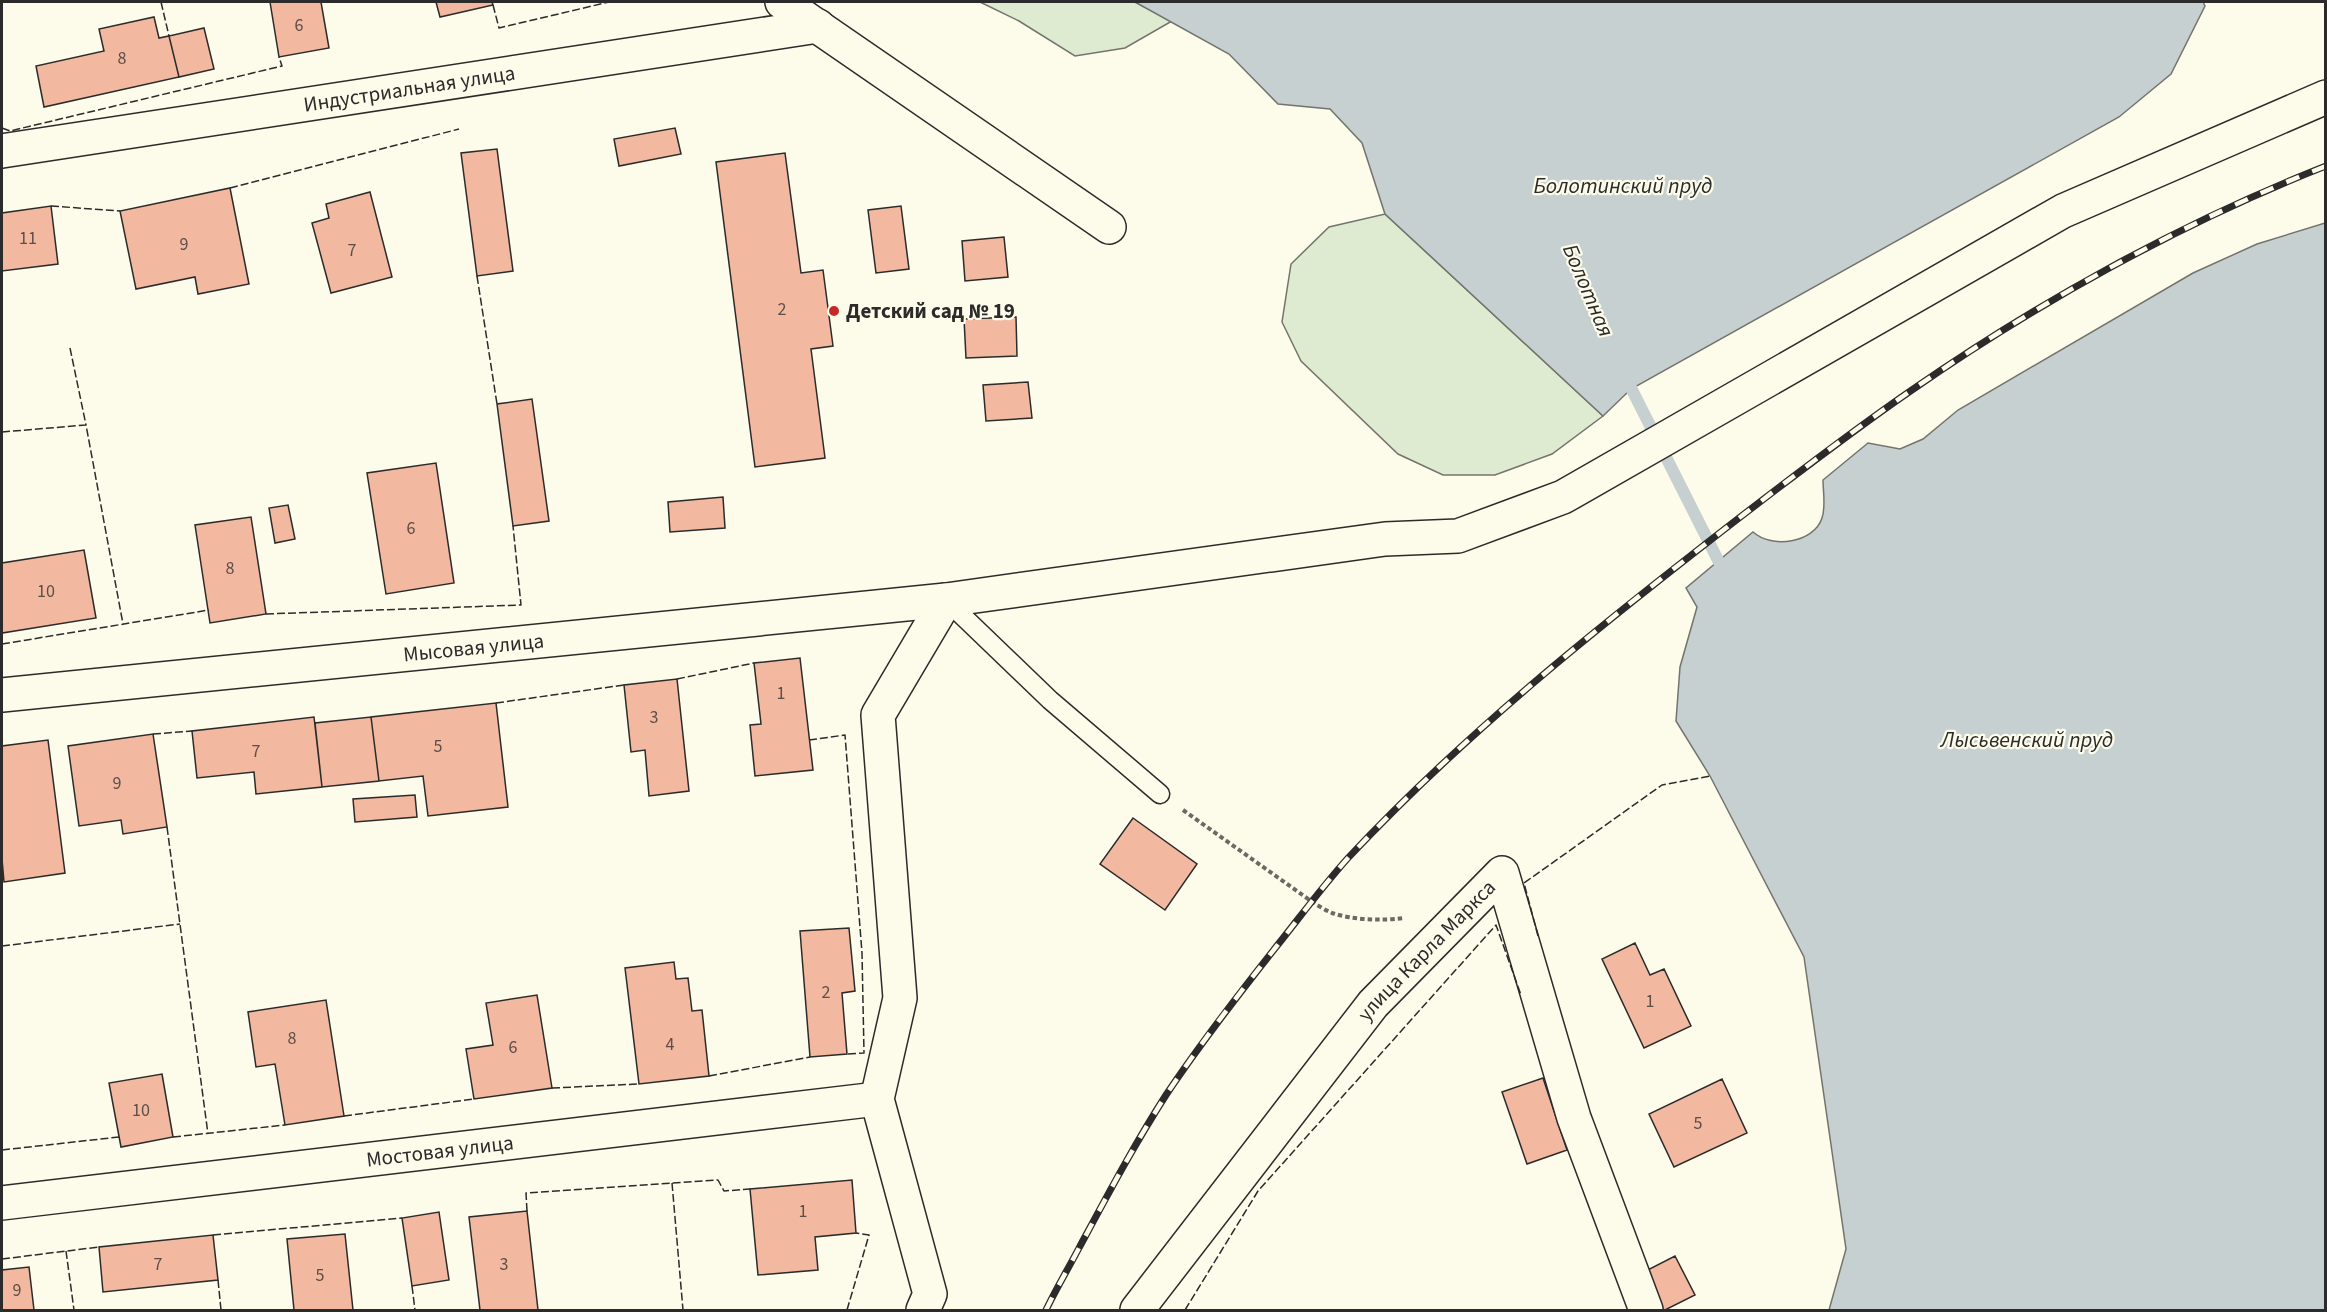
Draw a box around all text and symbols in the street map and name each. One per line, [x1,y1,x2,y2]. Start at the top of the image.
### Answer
house number: 6 [295,13,304,38]
house number: 8 [118,46,127,71]
street label: Индустриальная улица [301,58,517,120]
water label: Болотинский пруд [1534,170,1712,202]
house number: 11 [19,226,37,251]
house number: 9 [180,232,189,257]
house number: 7 [348,238,357,263]
water label: Болотная [1554,239,1622,342]
place label: Детский сад № 19 [846,296,1015,326]
house number: 2 [778,297,787,322]
marker: Детский сад № 19 [827,304,841,318]
house number: 6 [407,516,416,541]
house number: 8 [226,556,235,581]
house number: 10 [37,579,55,604]
street label: Мысовая улица [402,626,545,670]
house number: 1 [777,681,785,706]
house number: 3 [650,705,659,730]
water label: Лысьвенский пруд [1939,724,2113,756]
house number: 5 [434,734,443,759]
house number: 7 [252,739,261,764]
house number: 9 [113,771,122,796]
street label: улица Карла Маркса [1350,873,1502,1027]
house number: 2 [822,980,831,1005]
house number: 1 [1646,989,1654,1014]
house number: 8 [288,1026,297,1051]
house number: 4 [666,1032,675,1057]
house number: 6 [509,1035,518,1060]
house number: 10 [132,1098,150,1123]
house number: 5 [1694,1111,1703,1136]
street label: Мостовая улица [365,1127,515,1175]
house number: 1 [799,1199,807,1224]
house number: 7 [154,1252,163,1277]
house number: 3 [500,1252,509,1277]
house number: 5 [316,1263,325,1288]
house number: 9 [13,1278,22,1303]

